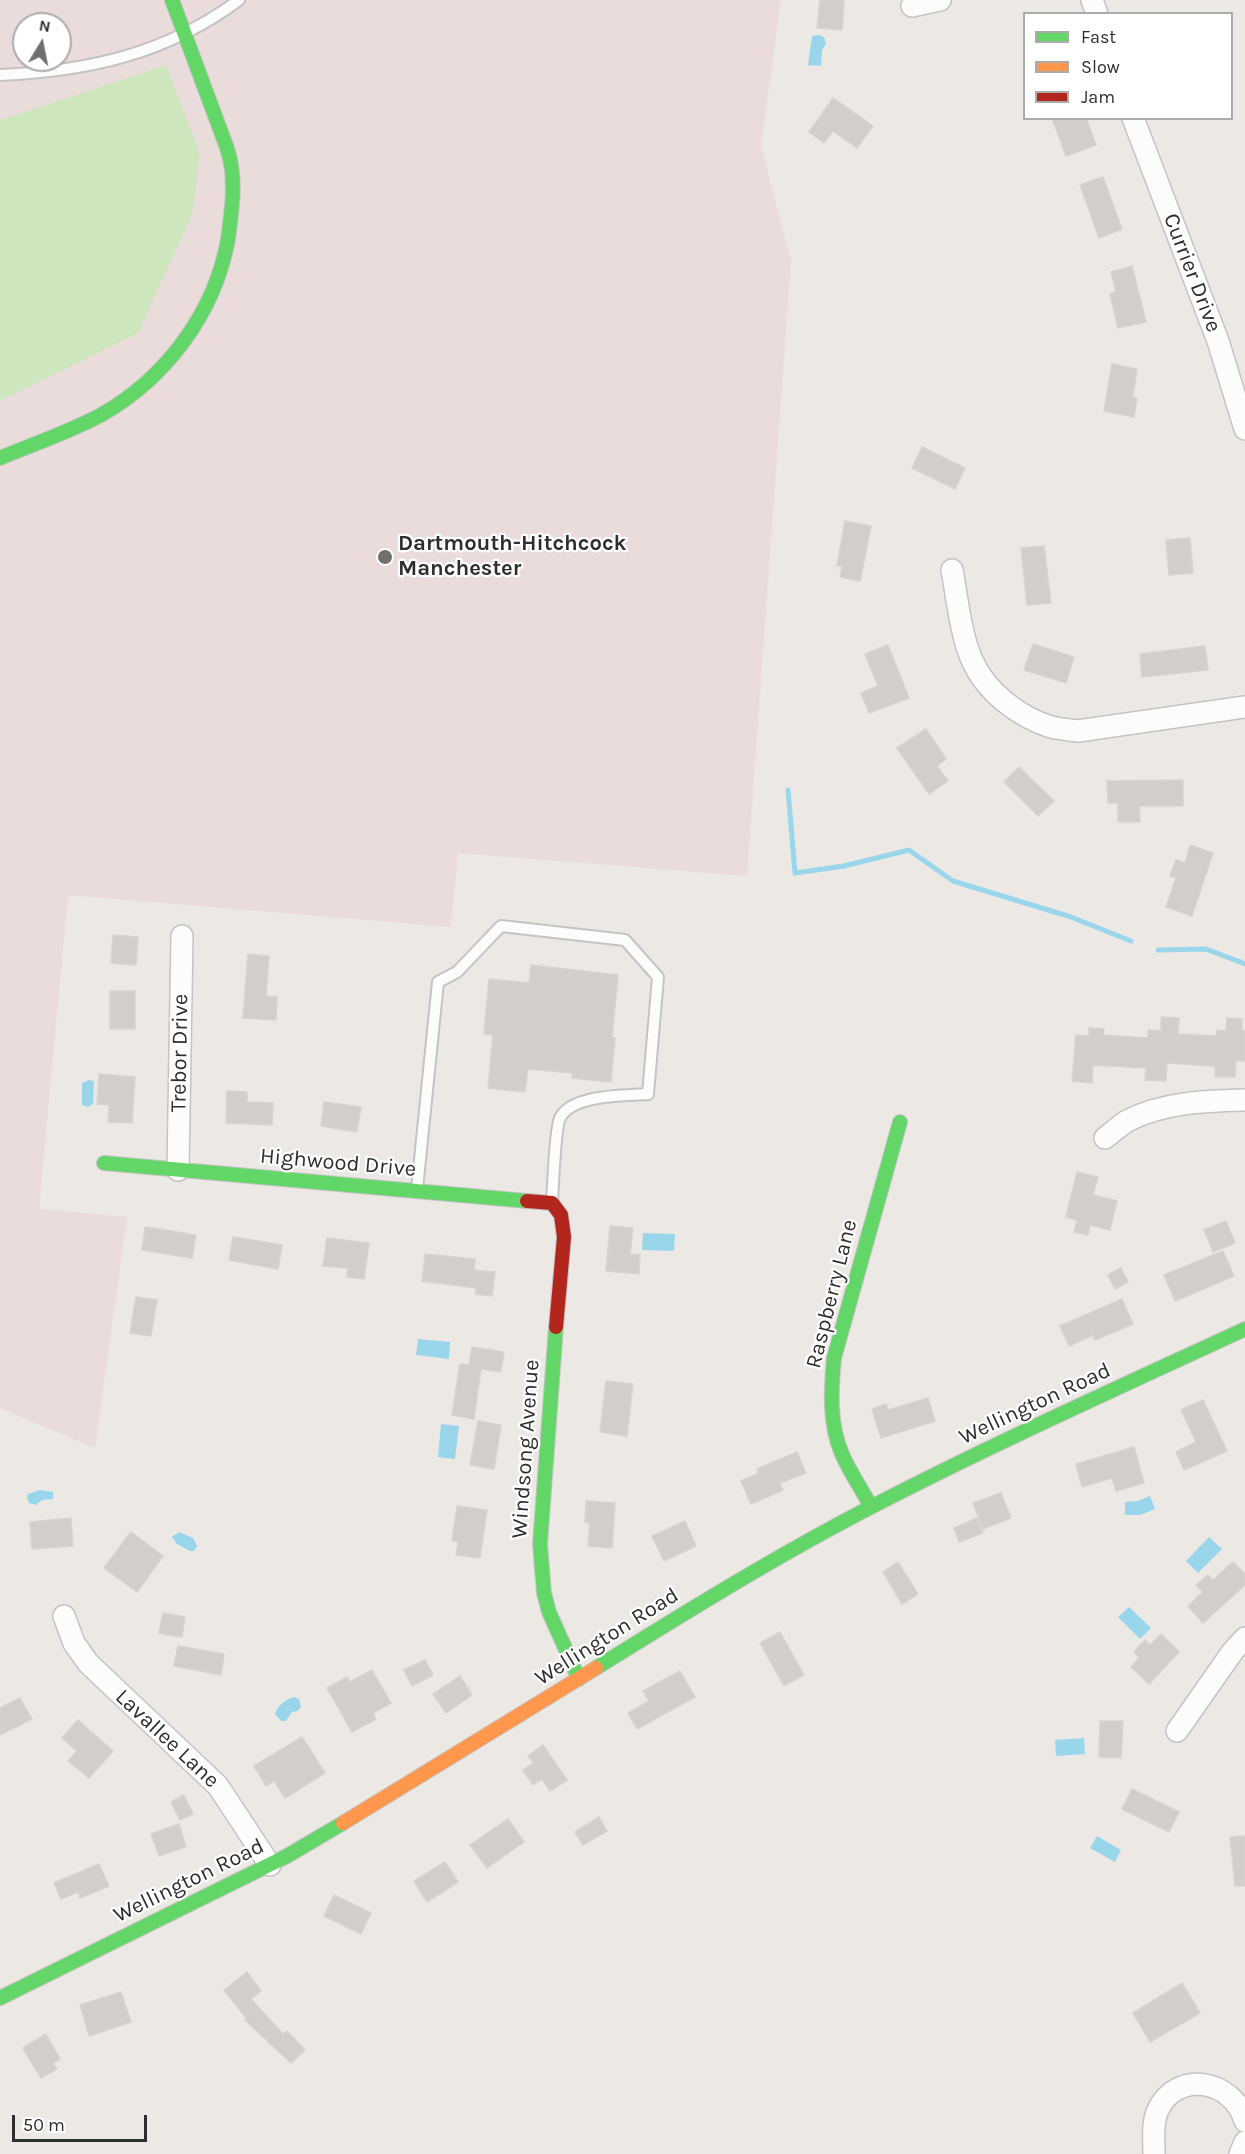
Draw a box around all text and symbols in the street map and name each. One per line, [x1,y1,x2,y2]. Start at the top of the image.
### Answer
north arrow [12,12,72,72]
legend [1023,12,1233,120]
text: N [38,15,52,36]
text: Fast [1081,26,1116,48]
text: Slow [1081,56,1120,78]
text: Jam [1081,86,1115,108]
street label: Currier Drive [1157,210,1227,336]
place label: Dartmouth-Hitchcock Manchester [398,531,627,582]
marker: Dartmouth-Hitchcock Manchester [376,548,394,566]
street label: Trebor Drive [166,994,194,1112]
street label: Highwood Drive [259,1143,417,1183]
street label: Raspberry Lane [801,1217,863,1371]
street label: Wellington Road [955,1357,1115,1451]
street label: Windsong Avenue [507,1359,545,1539]
street label: Wellington Road [530,1582,684,1692]
street label: Lavallee Lane [109,1684,225,1794]
street label: Wellington Road [109,1833,269,1929]
scale bar [15,2103,150,2141]
text: 50 m [23,2114,65,2136]

